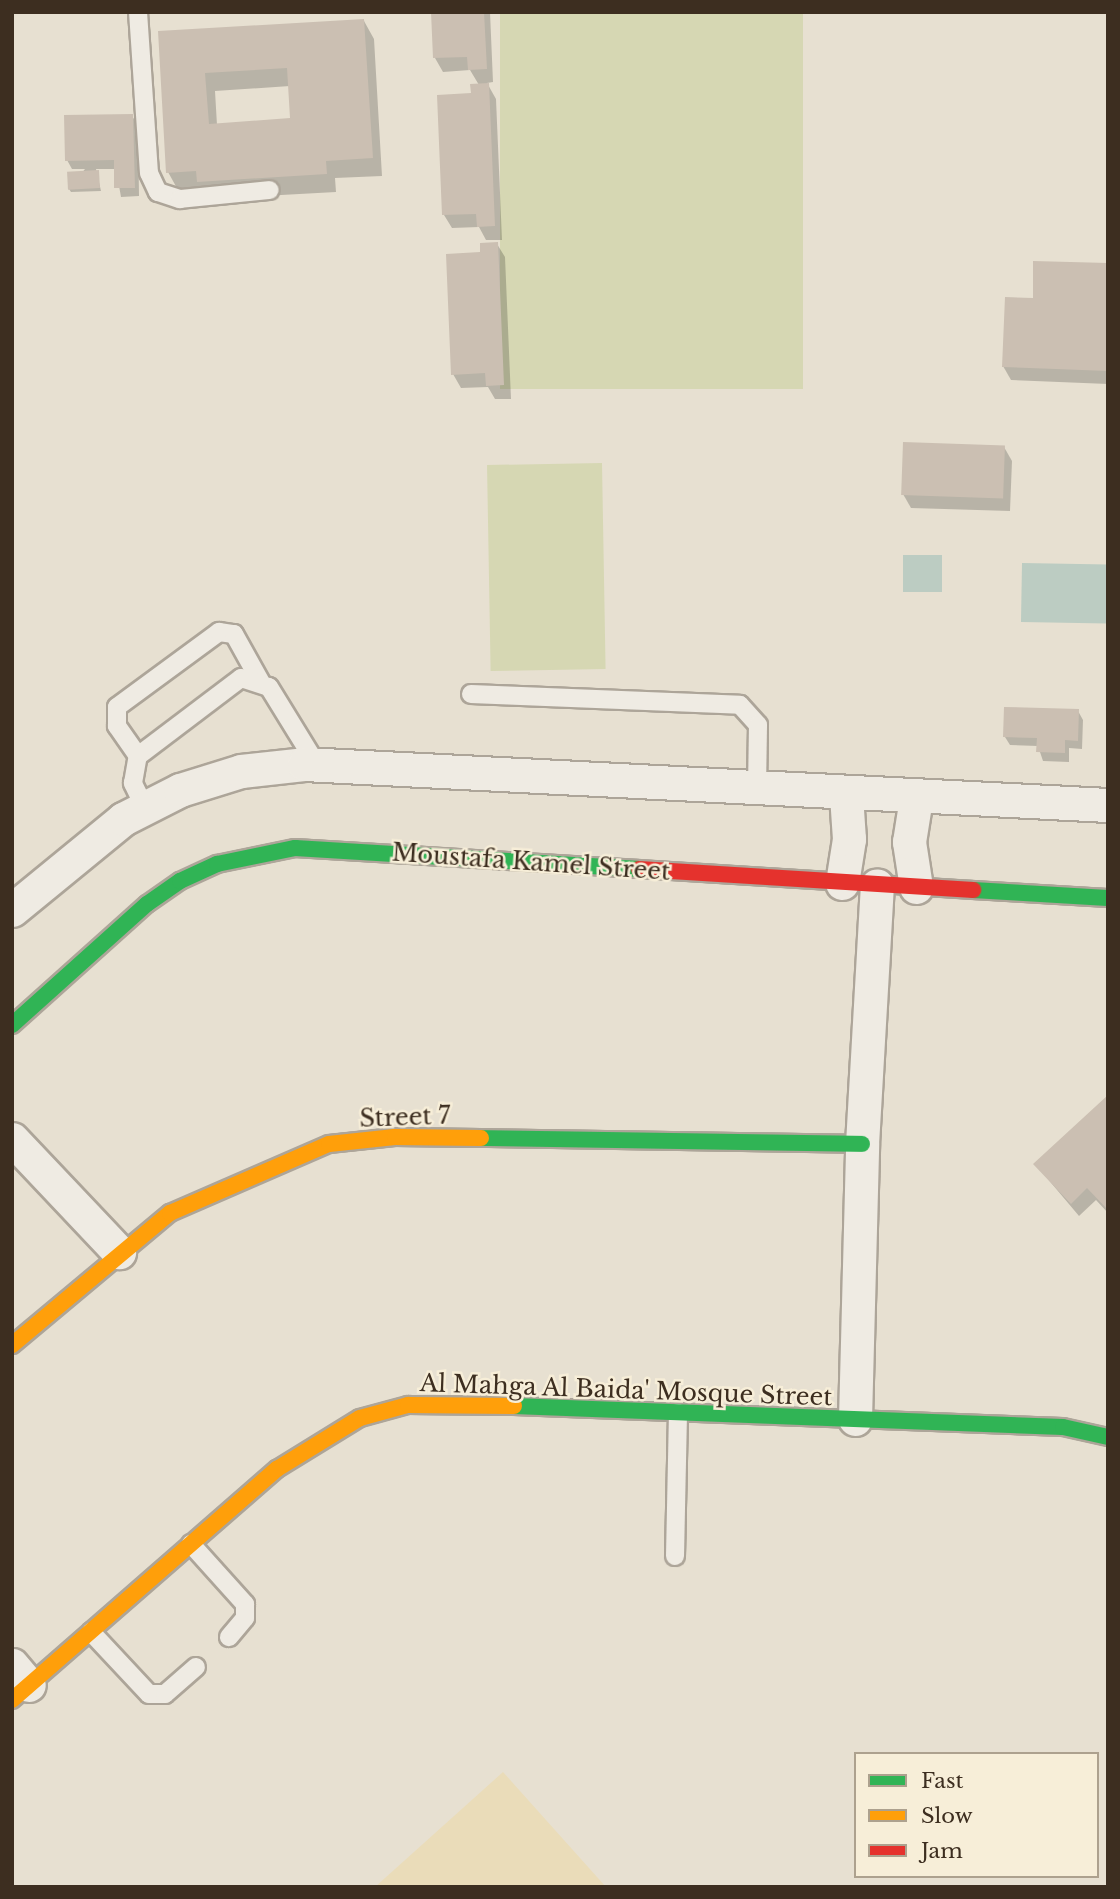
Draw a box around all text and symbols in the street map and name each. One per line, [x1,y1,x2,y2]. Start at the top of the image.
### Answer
street label: Moustafa Kamel Street [391,838,671,886]
street label: Street 7 [359,1101,451,1133]
street label: Al Mahga Al Baida' Mosque Street [418,1368,834,1412]
legend [854,1752,1099,1878]
text: Fast [921,1768,963,1794]
text: Slow [921,1803,973,1829]
text: Jam [921,1838,963,1864]

